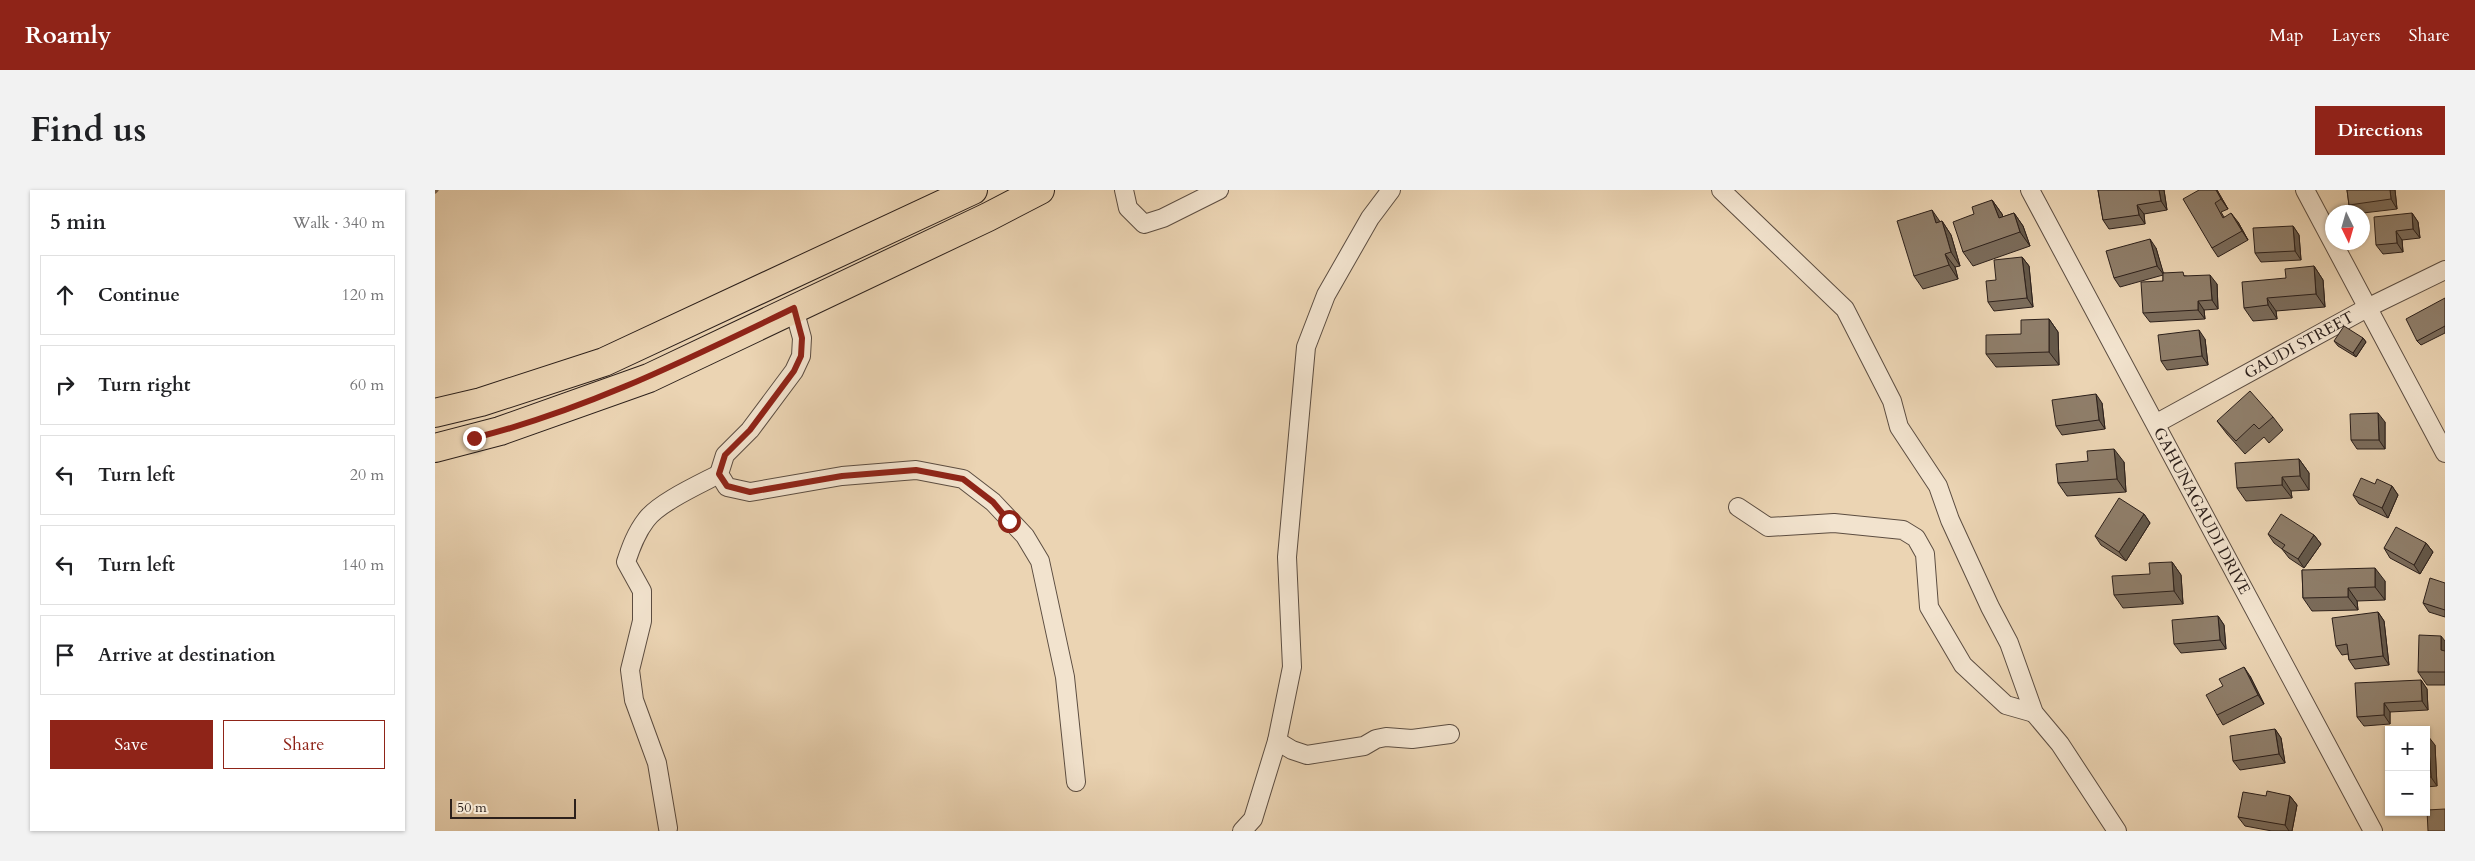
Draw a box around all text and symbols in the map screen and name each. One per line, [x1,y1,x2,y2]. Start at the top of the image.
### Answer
text: Roamly [25,19,111,52]
text: Map [2269,23,2304,48]
text: Layers [2332,23,2381,48]
text: Share [2409,23,2450,48]
text: Find us [30,106,146,154]
button: Directions [2315,106,2445,155]
north arrow [2325,205,2370,250]
text: 5 min [50,208,106,237]
text: Walk · 340 m [293,212,385,234]
icon: ahead [51,281,79,309]
text: Continue [98,282,180,308]
text: 120 m [342,284,384,306]
street label: GAUDI STREET [2240,306,2358,384]
icon: right [51,371,79,399]
text: Turn right [98,372,190,398]
text: 60 m [350,374,384,396]
street label: GAHUNAGAUDI DRIVE [2148,423,2256,599]
route end [463,427,486,450]
icon: left [51,461,79,489]
text: Turn left [98,462,175,488]
text: 20 m [350,464,384,486]
route start [998,510,1021,533]
icon: left [51,551,79,579]
text: Turn left [98,552,175,578]
text: 140 m [342,554,384,576]
icon: arrive [51,641,79,669]
text: Arrive at destination [98,642,275,668]
button: Save [50,720,213,769]
button: Share [223,720,385,769]
map controls [2385,726,2430,816]
button: + [2385,726,2430,771]
button: − [2385,771,2430,816]
scale bar [450,796,576,819]
text: 50 m [457,798,487,817]

